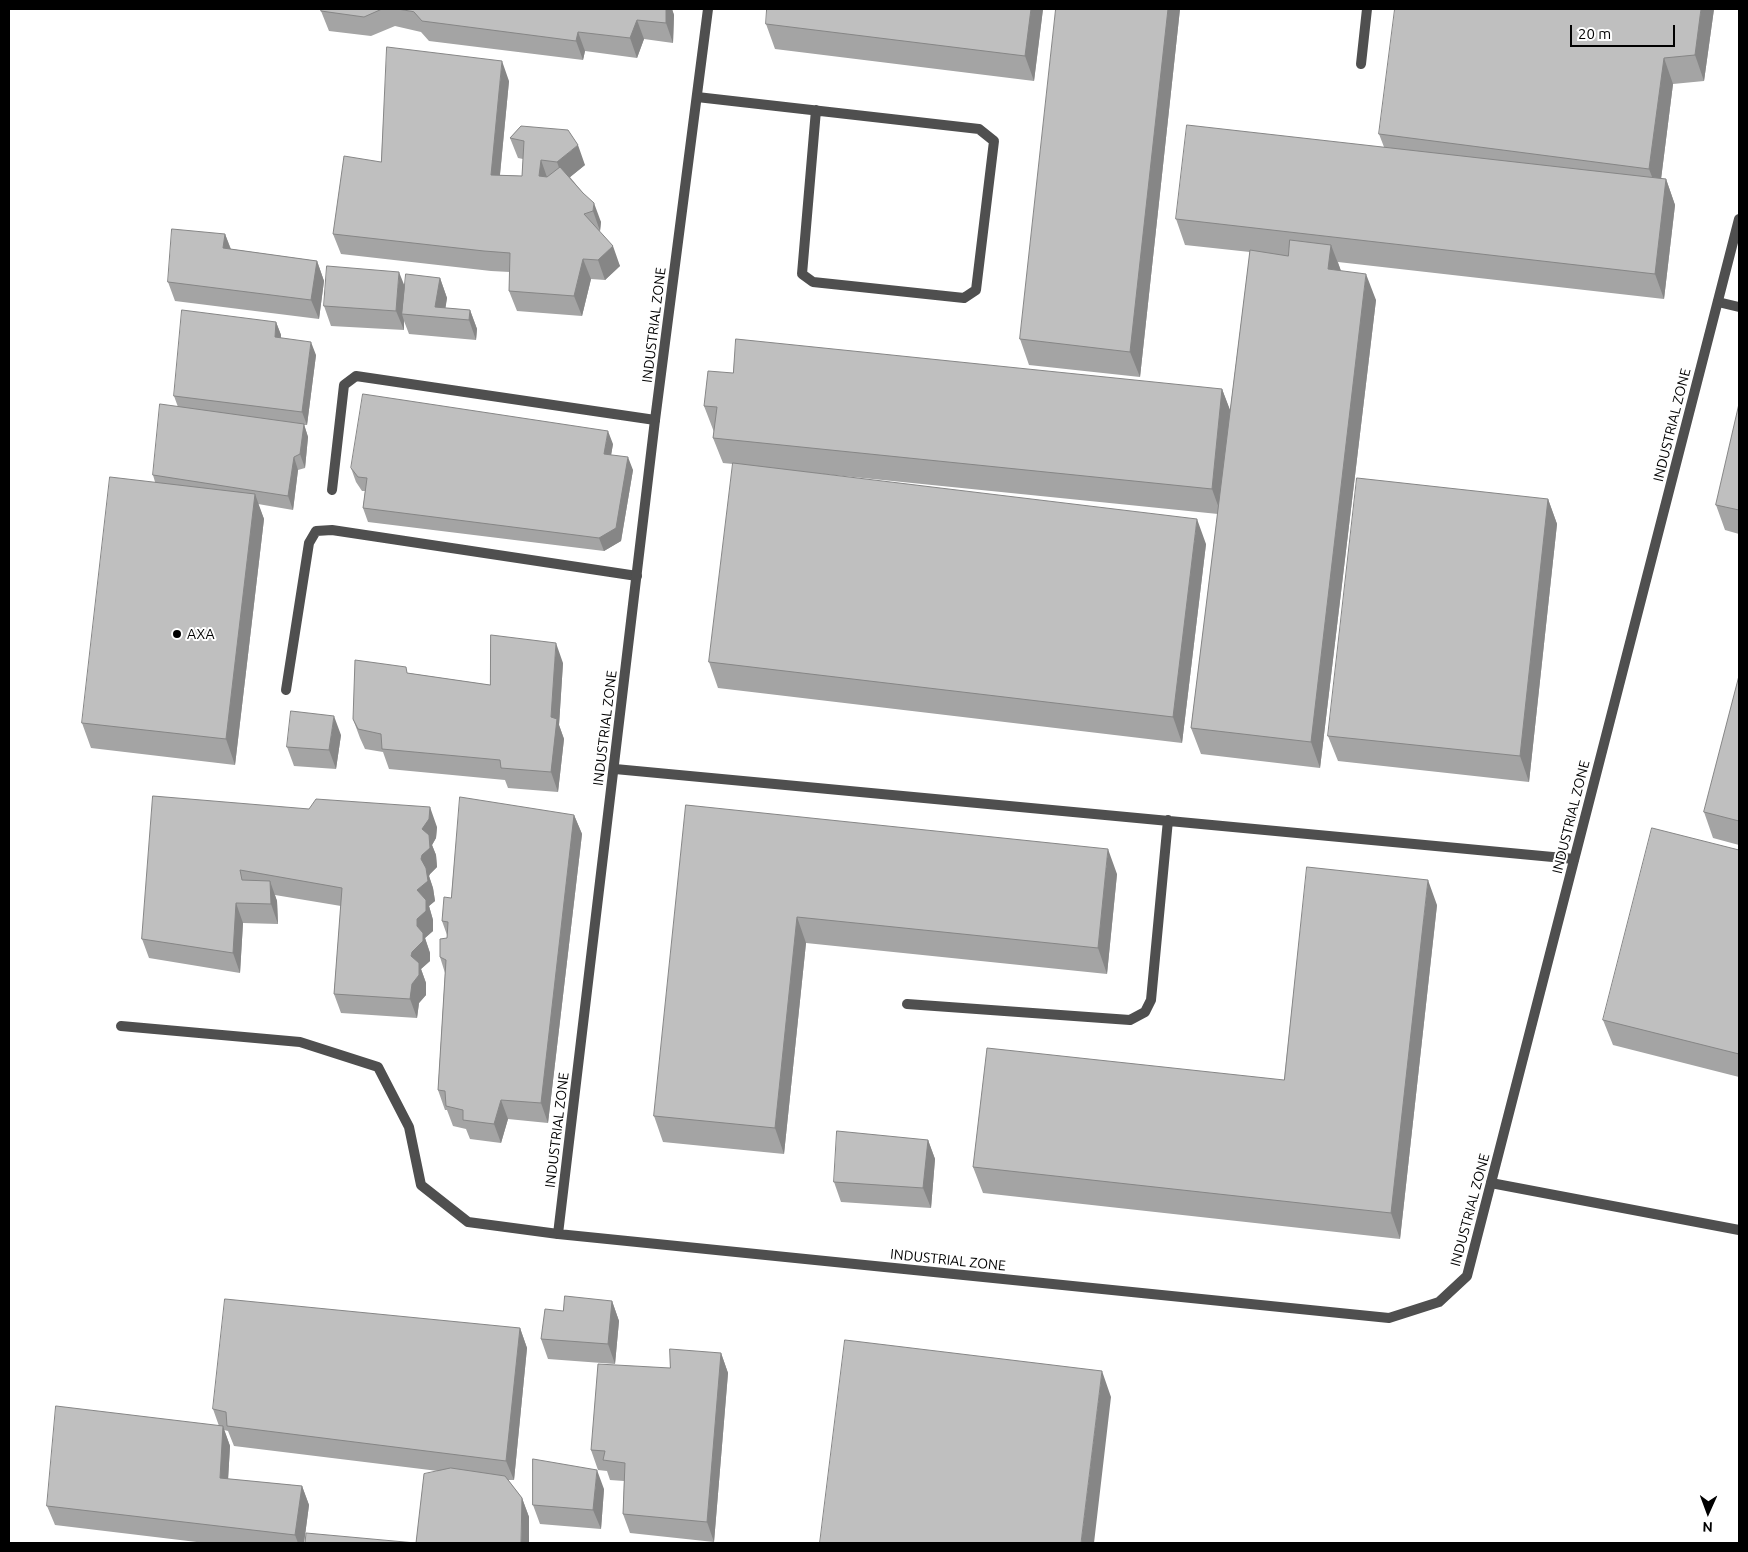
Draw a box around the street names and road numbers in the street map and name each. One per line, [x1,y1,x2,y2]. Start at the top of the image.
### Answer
street label: INDUSTRIAL ZONE [639,266,669,384]
street label: INDUSTRIAL ZONE [1650,367,1694,483]
street label: INDUSTRIAL ZONE [590,669,620,787]
street label: INDUSTRIAL ZONE [1549,759,1593,875]
street label: INDUSTRIAL ZONE [542,1071,572,1189]
street label: INDUSTRIAL ZONE [1447,1152,1493,1268]
street label: INDUSTRIAL ZONE [889,1246,1007,1274]

